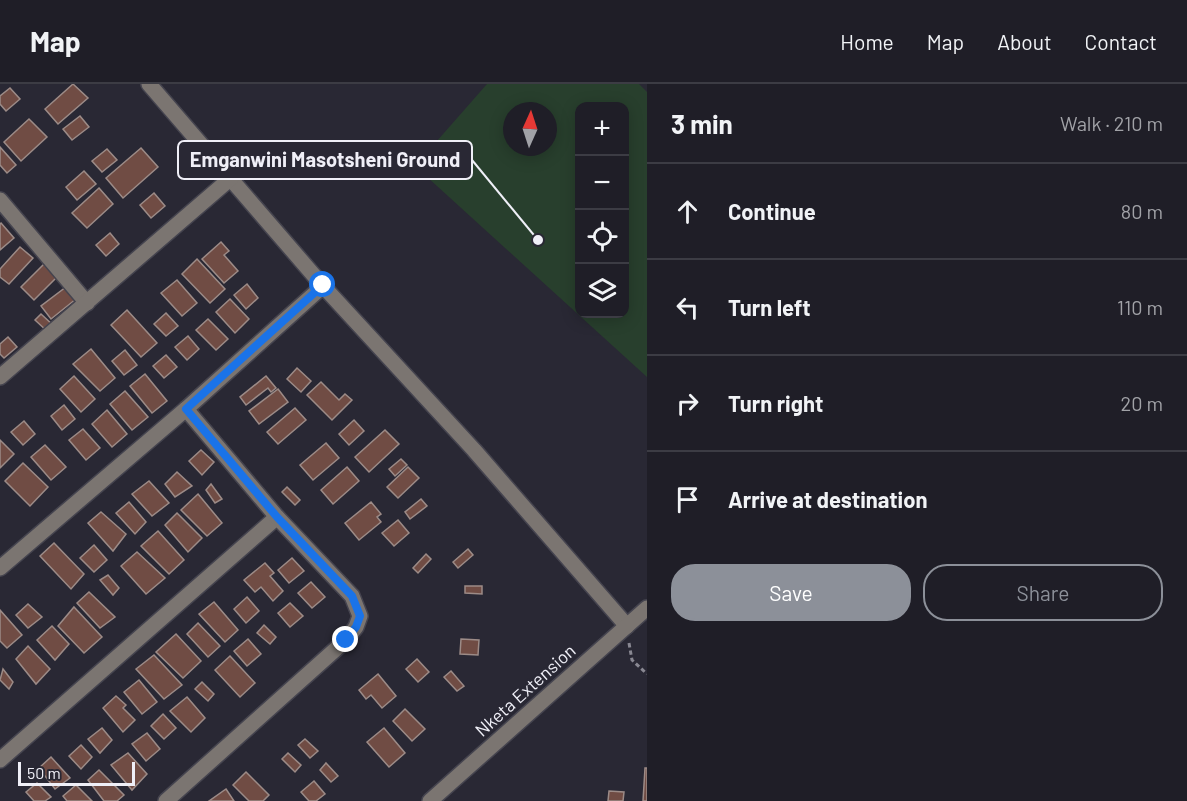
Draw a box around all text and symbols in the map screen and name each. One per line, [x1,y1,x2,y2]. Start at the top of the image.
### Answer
text: Map [30,24,81,58]
text: Home [840,29,894,54]
text: Map [927,29,964,54]
text: About [997,29,1052,54]
text: Contact [1085,29,1157,54]
north arrow [503,102,557,156]
map controls [575,102,629,318]
button: + [575,102,629,156]
text: 3 min [671,108,733,139]
text: Walk · 210 m [1060,111,1163,135]
callout: Emganwini Masotsheni Ground [178,141,472,179]
text: Emganwini Masotsheni Ground [190,147,460,171]
button: − [575,156,629,210]
icon: ahead [671,195,704,228]
text: Continue [728,198,816,224]
text: 80 m [1121,199,1163,223]
button: locate [575,210,629,264]
button: layers [575,264,629,318]
route start [309,271,335,297]
icon: left [671,291,704,324]
text: Turn left [728,294,811,320]
text: 110 m [1117,295,1163,319]
icon: right [671,387,704,420]
text: Turn right [728,390,823,416]
text: 20 m [1120,391,1163,415]
icon: arrive [671,483,704,516]
text: Arrive at destination [728,486,927,512]
button: Save [671,564,911,621]
button: Share [923,564,1163,621]
route end [332,626,358,652]
street label: Nketa Extension [470,639,580,741]
scale bar [18,759,135,786]
text: 50 m [27,763,61,782]

